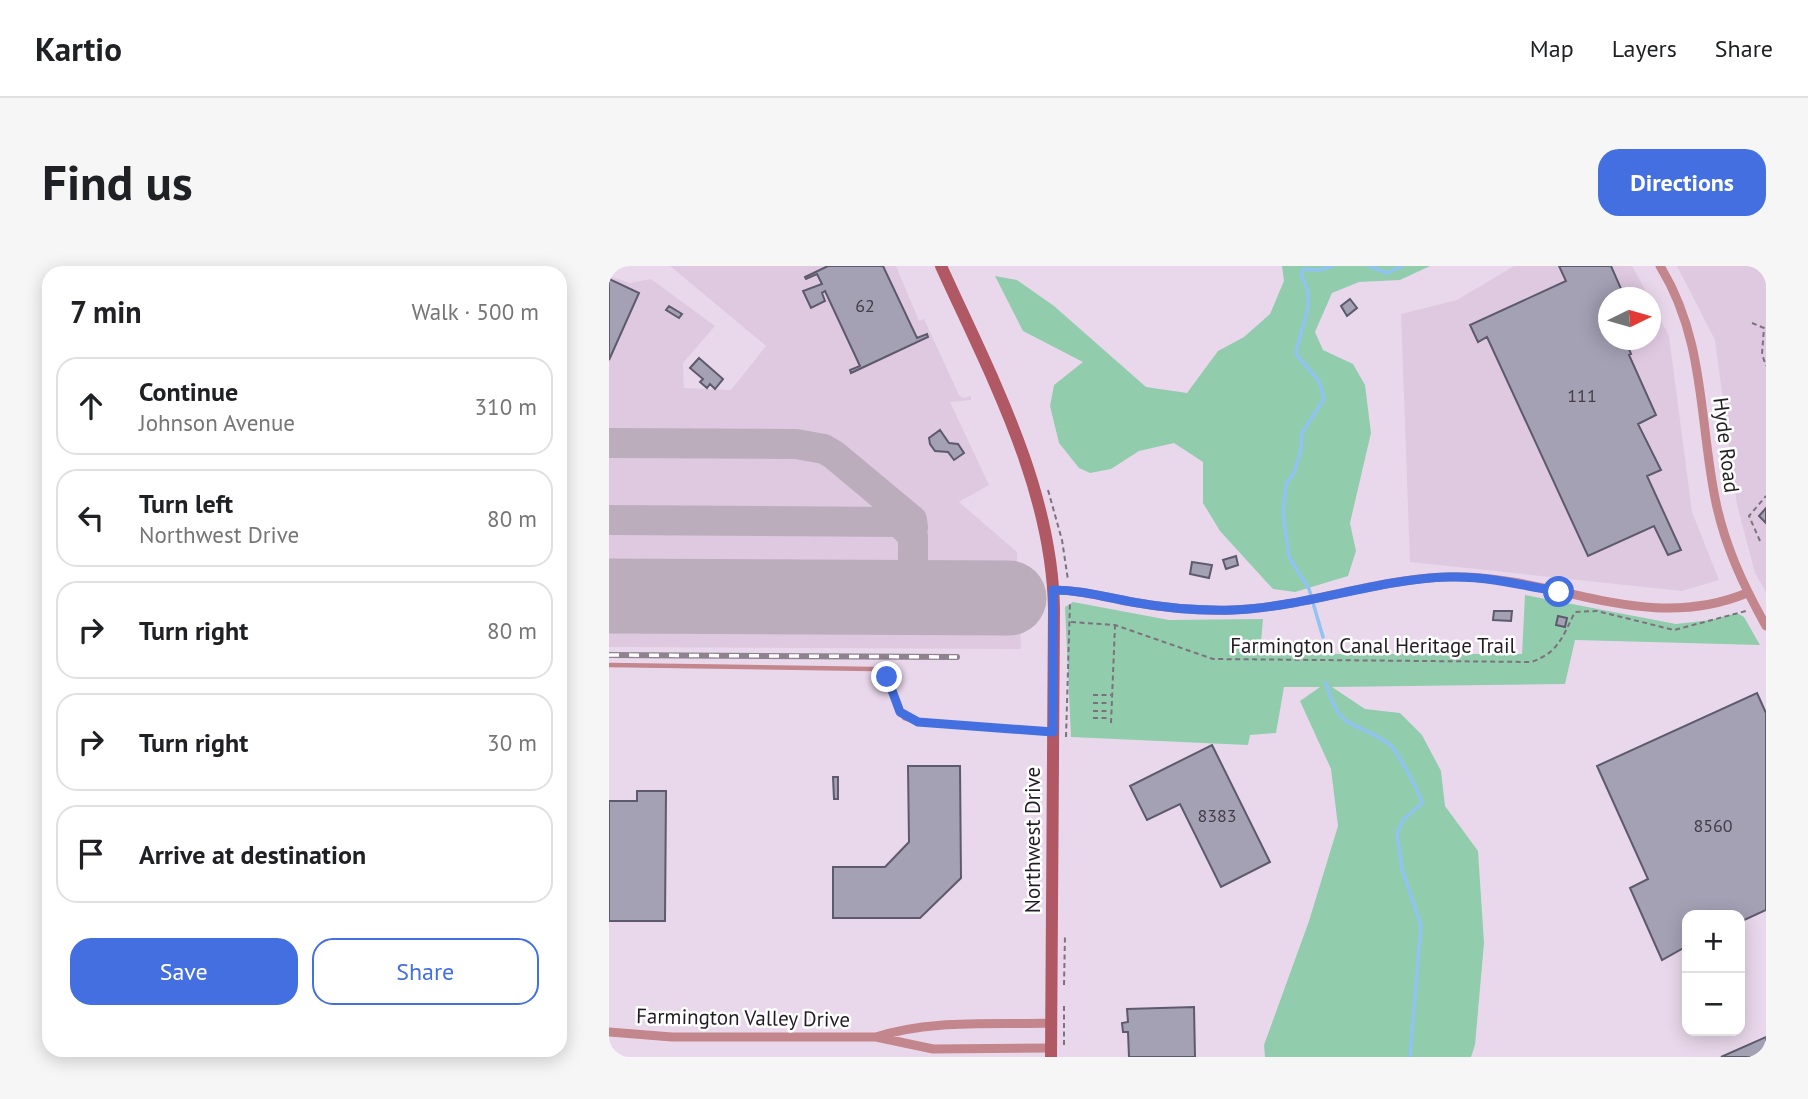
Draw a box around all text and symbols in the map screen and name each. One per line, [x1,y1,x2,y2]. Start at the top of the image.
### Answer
text: Kartio [35,27,122,70]
text: Map [1530,33,1574,64]
text: Layers [1612,33,1677,64]
text: Share [1715,33,1773,64]
button: Directions [1598,149,1766,216]
text: Find us [42,150,193,214]
north arrow [1598,287,1661,350]
text: 7 min [70,292,142,331]
house number: 62 [855,294,875,317]
text: Walk · 500 m [412,297,539,326]
text: Continue [139,375,238,408]
house number: 111 [1567,384,1597,407]
icon: ahead [72,387,110,425]
text: 310 m [475,392,537,421]
street label: Hyde Road [1707,396,1746,494]
text: Johnson Avenue [139,408,295,437]
text: Turn left [139,487,233,520]
icon: left [72,499,110,537]
text: 80 m [487,504,537,533]
text: Northwest Drive [139,520,299,549]
route start [1543,576,1574,607]
icon: right [72,611,110,649]
text: Turn right [139,614,248,647]
text: 80 m [487,616,537,645]
street label: Farmington Canal Heritage Trail [1230,632,1516,659]
route end [871,661,902,692]
icon: right [72,723,110,761]
text: Turn right [139,726,248,759]
text: 30 m [487,728,537,757]
street label: Northwest Drive [1019,767,1046,913]
house number: 8383 [1197,804,1237,827]
house number: 8560 [1693,814,1733,837]
icon: arrive [72,835,110,873]
text: Arrive at destination [139,838,366,871]
map controls [1682,910,1745,1036]
button: + [1682,910,1745,973]
button: Save [70,938,298,1005]
button: Share [312,938,539,1005]
button: − [1682,973,1745,1036]
street label: Farmington Valley Drive [636,1002,850,1033]

